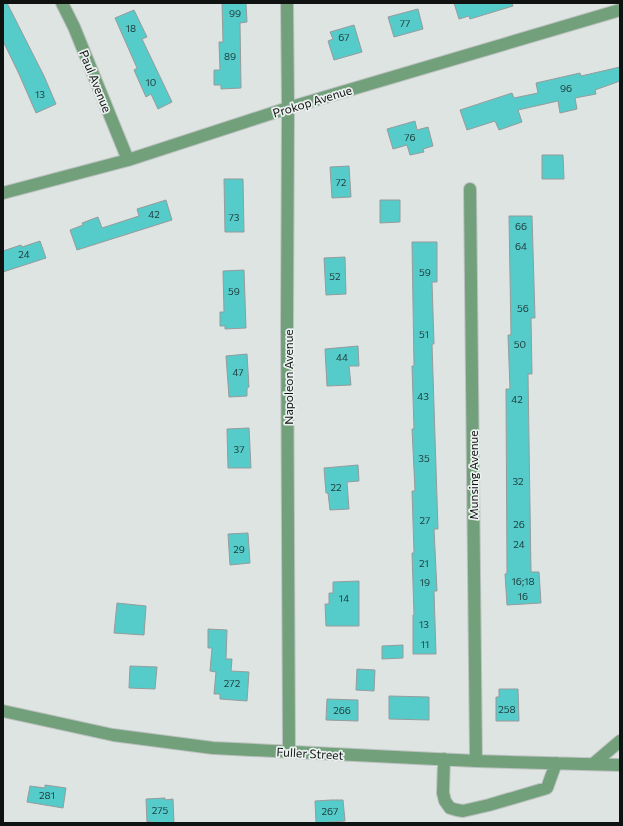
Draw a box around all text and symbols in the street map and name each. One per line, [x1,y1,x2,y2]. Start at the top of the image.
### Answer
house number: 99 [229,7,241,19]
house number: 77 [400,17,410,29]
house number: 18 [126,22,136,34]
house number: 67 [338,31,350,43]
street label: Paul Avenue [77,48,115,114]
house number: 89 [224,50,236,62]
house number: 10 [146,76,156,88]
street label: Prokop Avenue [271,82,353,120]
house number: 96 [560,82,572,94]
house number: 13 [35,88,45,100]
house number: 76 [404,131,416,143]
house number: 72 [336,176,347,188]
house number: 42 [148,208,160,220]
house number: 73 [229,211,240,223]
house number: 66 [515,220,527,232]
house number: 64 [515,240,527,252]
house number: 24 [18,248,30,260]
house number: 59 [419,266,431,278]
house number: 52 [329,270,341,282]
house number: 59 [228,285,240,297]
house number: 56 [517,302,529,314]
house number: 51 [419,328,429,340]
street label: Napoleon Avenue [281,329,295,425]
house number: 50 [514,338,526,350]
house number: 44 [336,351,348,363]
house number: 47 [232,366,244,378]
house number: 43 [417,390,429,402]
house number: 42 [511,393,523,405]
street label: Munsing Avenue [466,430,480,520]
house number: 37 [234,443,244,455]
house number: 35 [418,452,430,464]
house number: 32 [512,475,524,487]
house number: 22 [330,481,342,493]
house number: 27 [420,514,430,526]
house number: 26 [513,518,525,530]
house number: 24 [513,538,525,550]
house number: 29 [233,543,245,555]
house number: 21 [419,557,429,569]
house number: 16;18 [511,575,535,587]
house number: 19 [420,576,430,588]
house number: 16 [518,590,528,602]
house number: 14 [339,592,349,604]
house number: 13 [419,618,429,630]
house number: 11 [421,638,429,650]
house number: 272 [224,677,241,689]
house number: 258 [498,703,516,715]
house number: 266 [333,704,351,716]
street label: Fuller Street [276,744,344,762]
house number: 281 [39,789,55,801]
house number: 275 [152,804,169,816]
house number: 267 [322,805,338,817]

